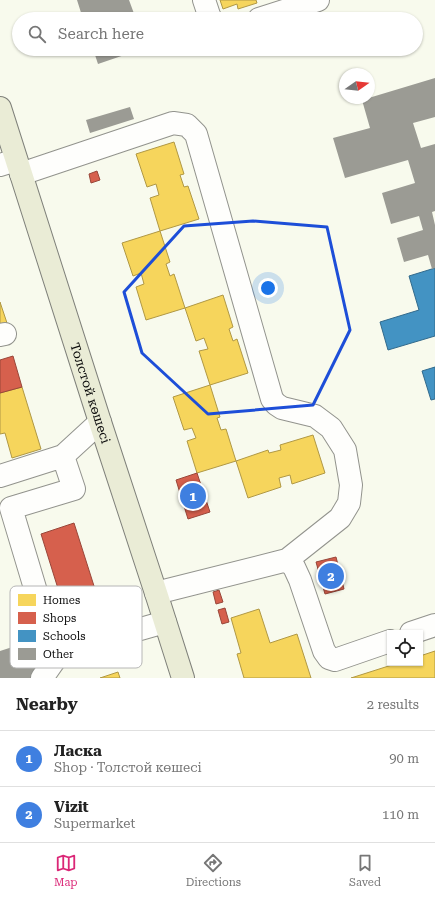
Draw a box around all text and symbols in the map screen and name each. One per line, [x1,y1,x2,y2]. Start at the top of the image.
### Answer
search box [12,12,423,56]
icon: search [26,23,48,45]
text: Search here [58,25,144,43]
north arrow [339,68,375,104]
your location [258,278,278,298]
street label: Толстой көшесі [68,341,114,445]
pin: 1 [180,481,206,511]
pin: 2 [318,561,344,591]
legend [10,586,142,668]
text: Homes [43,594,80,607]
text: Shops [43,612,76,625]
text: Schools [43,630,85,643]
map controls [387,630,423,666]
button: locate [387,630,423,666]
text: Other [43,648,74,661]
text: Nearby [16,694,78,714]
text: 2 results [367,697,419,712]
text: Ласка [54,742,102,760]
text: 1 [25,751,33,766]
text: 90 m [389,751,419,766]
text: Shop · Толстой көшесі [54,760,202,775]
text: Vizit [54,798,89,816]
text: 2 [25,807,33,822]
text: 110 m [382,807,419,822]
text: Supermarket [54,816,135,831]
tab: Map [54,852,78,889]
tab: Directions [186,852,241,889]
tab: Saved [349,852,381,889]

